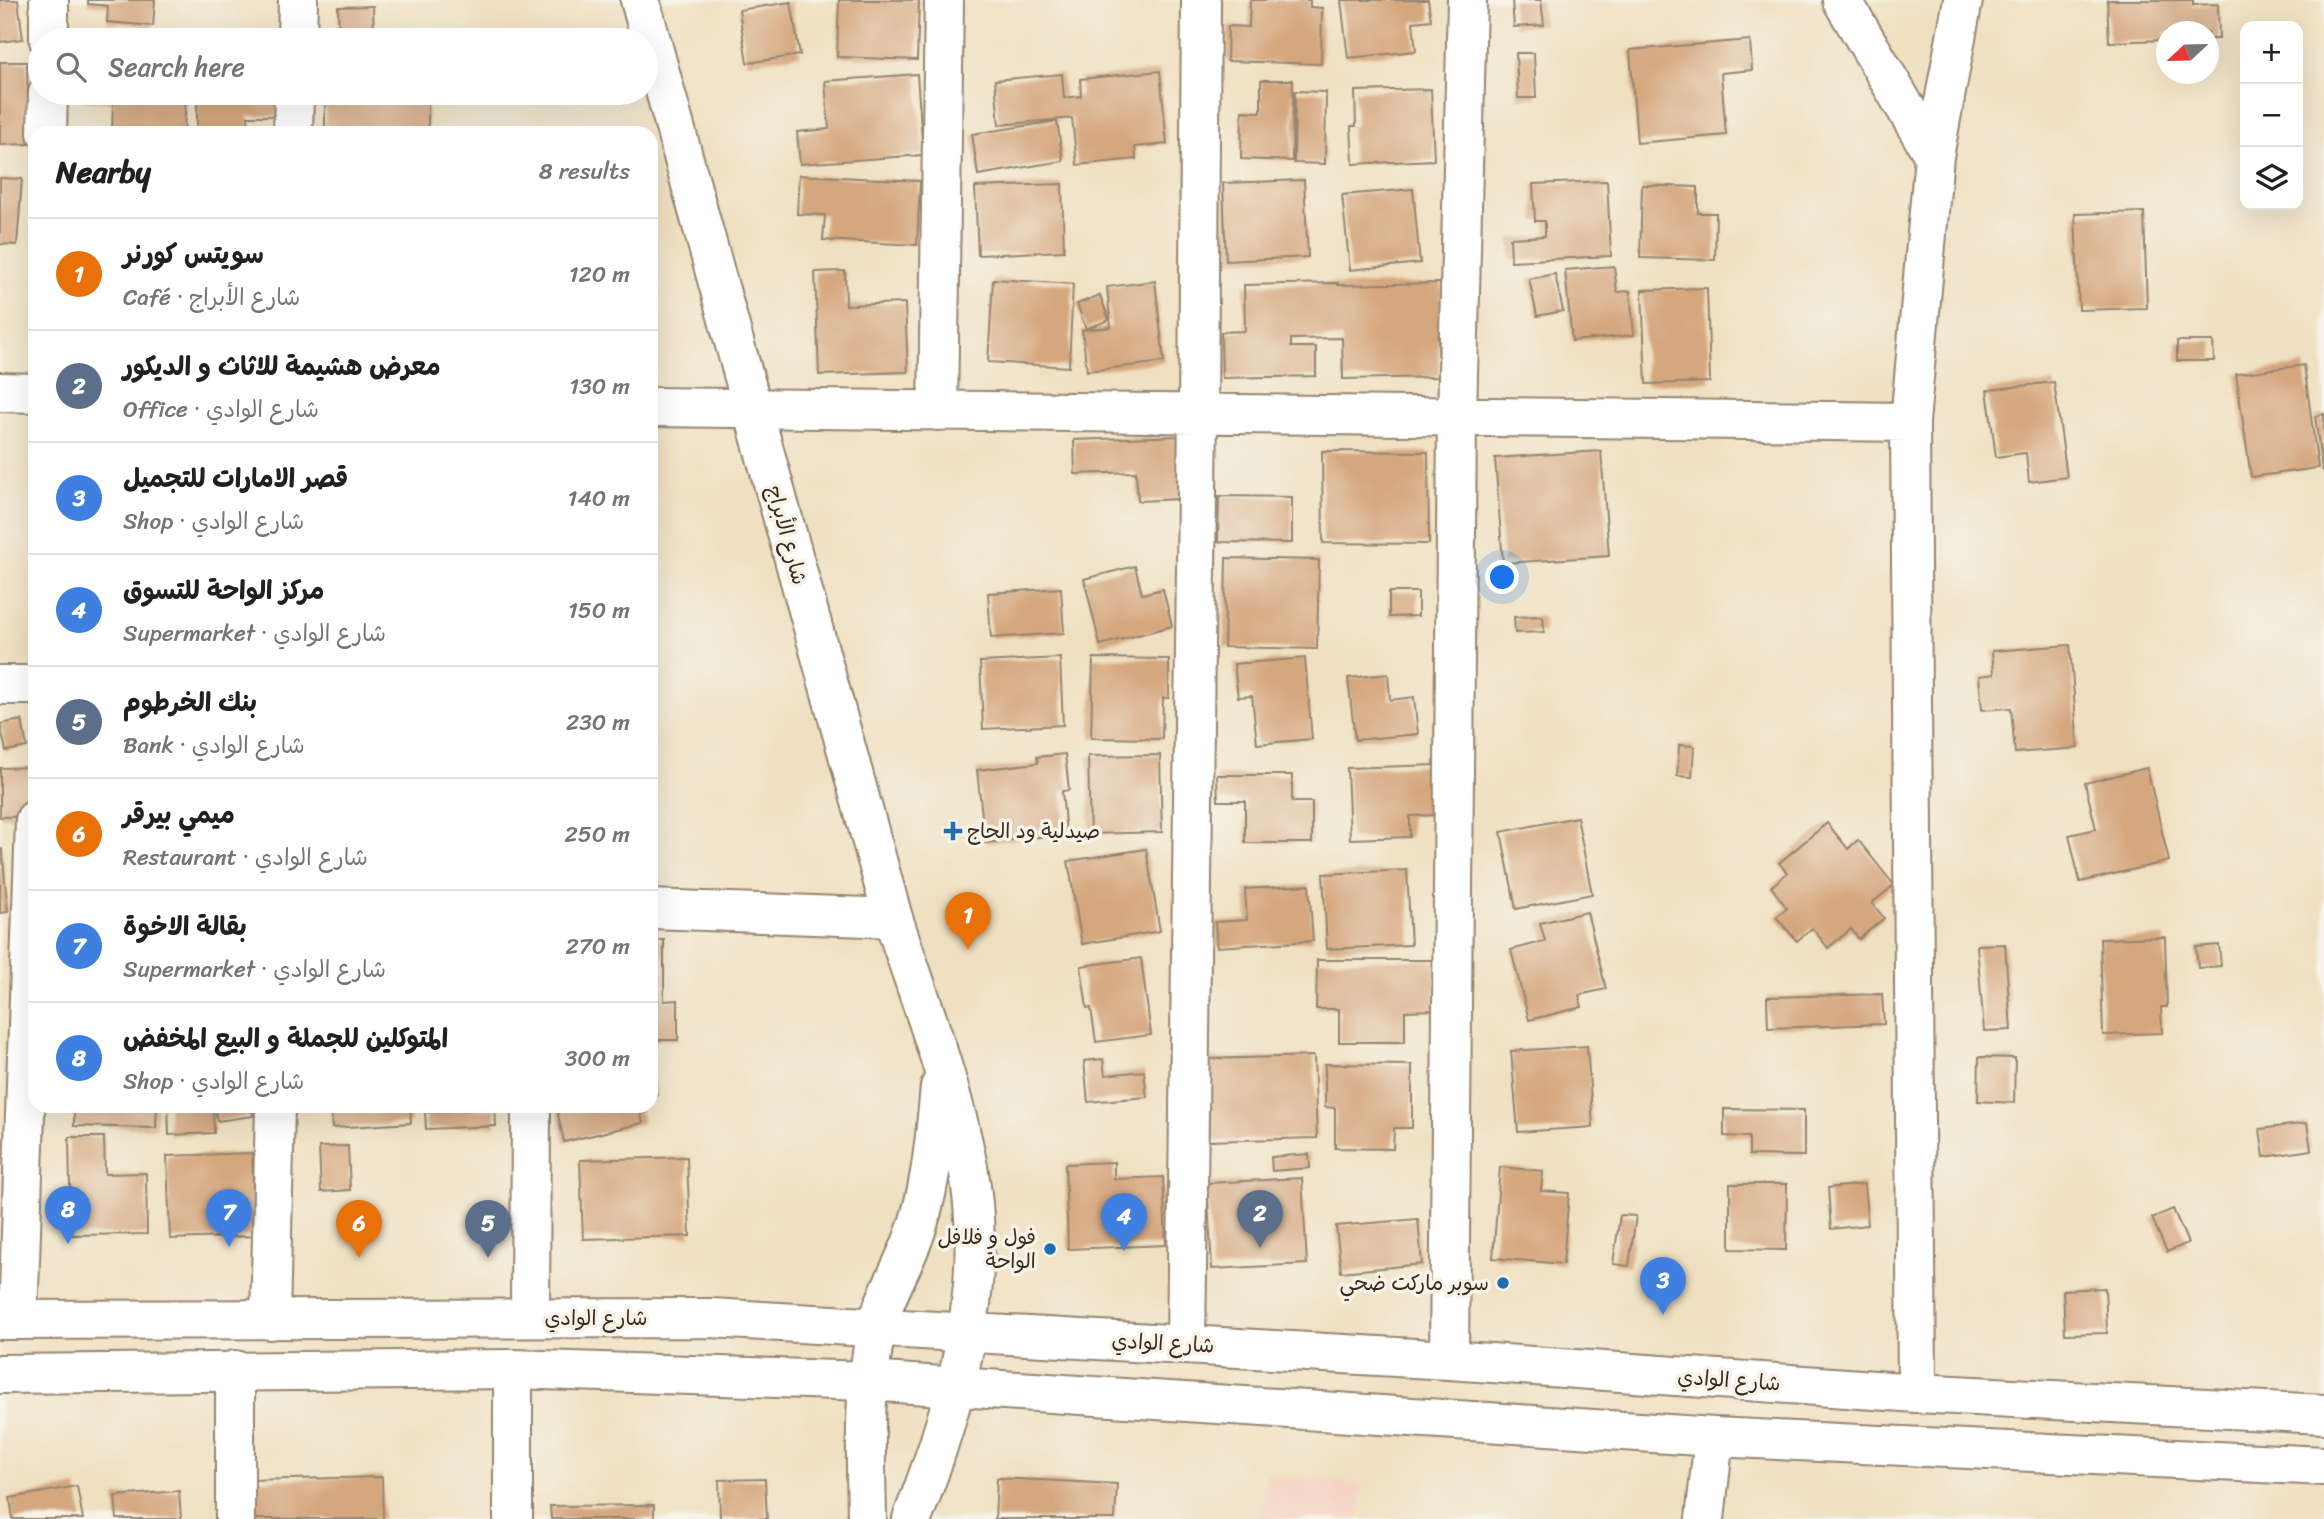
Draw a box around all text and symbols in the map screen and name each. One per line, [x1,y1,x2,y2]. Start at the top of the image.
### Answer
north arrow [2156,21,2219,84]
map controls [2240,21,2303,210]
button: + [2240,21,2303,84]
search box [28,28,658,105]
text: Search here [108,44,245,90]
icon: search [52,48,90,86]
button: − [2240,84,2303,147]
text: Nearby [56,145,151,199]
button: layers [2240,147,2303,210]
text: 8 results [539,151,630,192]
text: سويتس كورنر [123,231,264,277]
text: 1 [74,254,84,295]
text: 120 m [569,254,630,295]
text: Café · شارع الأبراج [123,277,300,318]
text: معرض هشيمة للاثاث و الديكور [123,343,441,389]
text: 2 [72,366,86,407]
text: 130 m [569,366,630,407]
text: Office · شارع الوادي [123,389,319,430]
text: قصر الامارات للتجميل [123,455,348,501]
text: 3 [73,478,85,519]
text: 140 m [568,478,630,519]
street label: شارع الأبراج [755,481,819,589]
text: Shop · شارع الوادي [123,501,304,542]
your location [1485,560,1519,594]
text: مركز الواحة للتسوق [123,567,324,613]
text: 4 [72,590,86,631]
text: 150 m [568,590,630,631]
text: Supermarket · شارع الوادي [123,613,386,654]
text: بنك الخرطوم [123,679,257,725]
text: 5 [72,702,86,743]
text: 230 m [566,702,630,743]
text: Bank · شارع الوادي [123,725,305,766]
text: ميمي بيرقر [123,791,235,837]
place label: صيدلية ود الحاج [967,812,1100,850]
text: 6 [72,814,86,855]
text: 250 m [564,814,630,855]
marker: صيدلية ود الحاج [945,823,961,839]
text: Restaurant · شارع الوادي [123,837,368,878]
pin: 1 [945,892,991,950]
text: بقالة الاخوة [123,903,247,949]
text: 7 [72,926,86,967]
text: 270 m [565,926,630,967]
text: Supermarket · شارع الوادي [123,949,386,990]
text: المتوكلين للجملة و البيع المخفض [123,1015,448,1061]
text: 8 [72,1038,86,1079]
text: 300 m [565,1038,630,1079]
text: Shop · شارع الوادي [123,1061,304,1102]
pin: 8 [45,1186,91,1244]
pin: 7 [206,1189,252,1247]
pin: 2 [1237,1190,1283,1248]
pin: 4 [1101,1193,1147,1251]
pin: 6 [336,1200,382,1258]
pin: 5 [465,1200,511,1258]
place label: فول و فلافل الواحة [937,1218,1036,1280]
marker: فول و فلافل الواحة [1042,1241,1058,1257]
pin: 3 [1640,1257,1686,1315]
place label: سوبر ماركت ضحي [1340,1264,1489,1302]
marker: سوبر ماركت ضحي [1495,1275,1511,1291]
street label: شارع الوادي [544,1299,648,1337]
street label: شارع الوادي [1111,1321,1215,1365]
street label: شارع الوادي [1676,1357,1782,1403]

